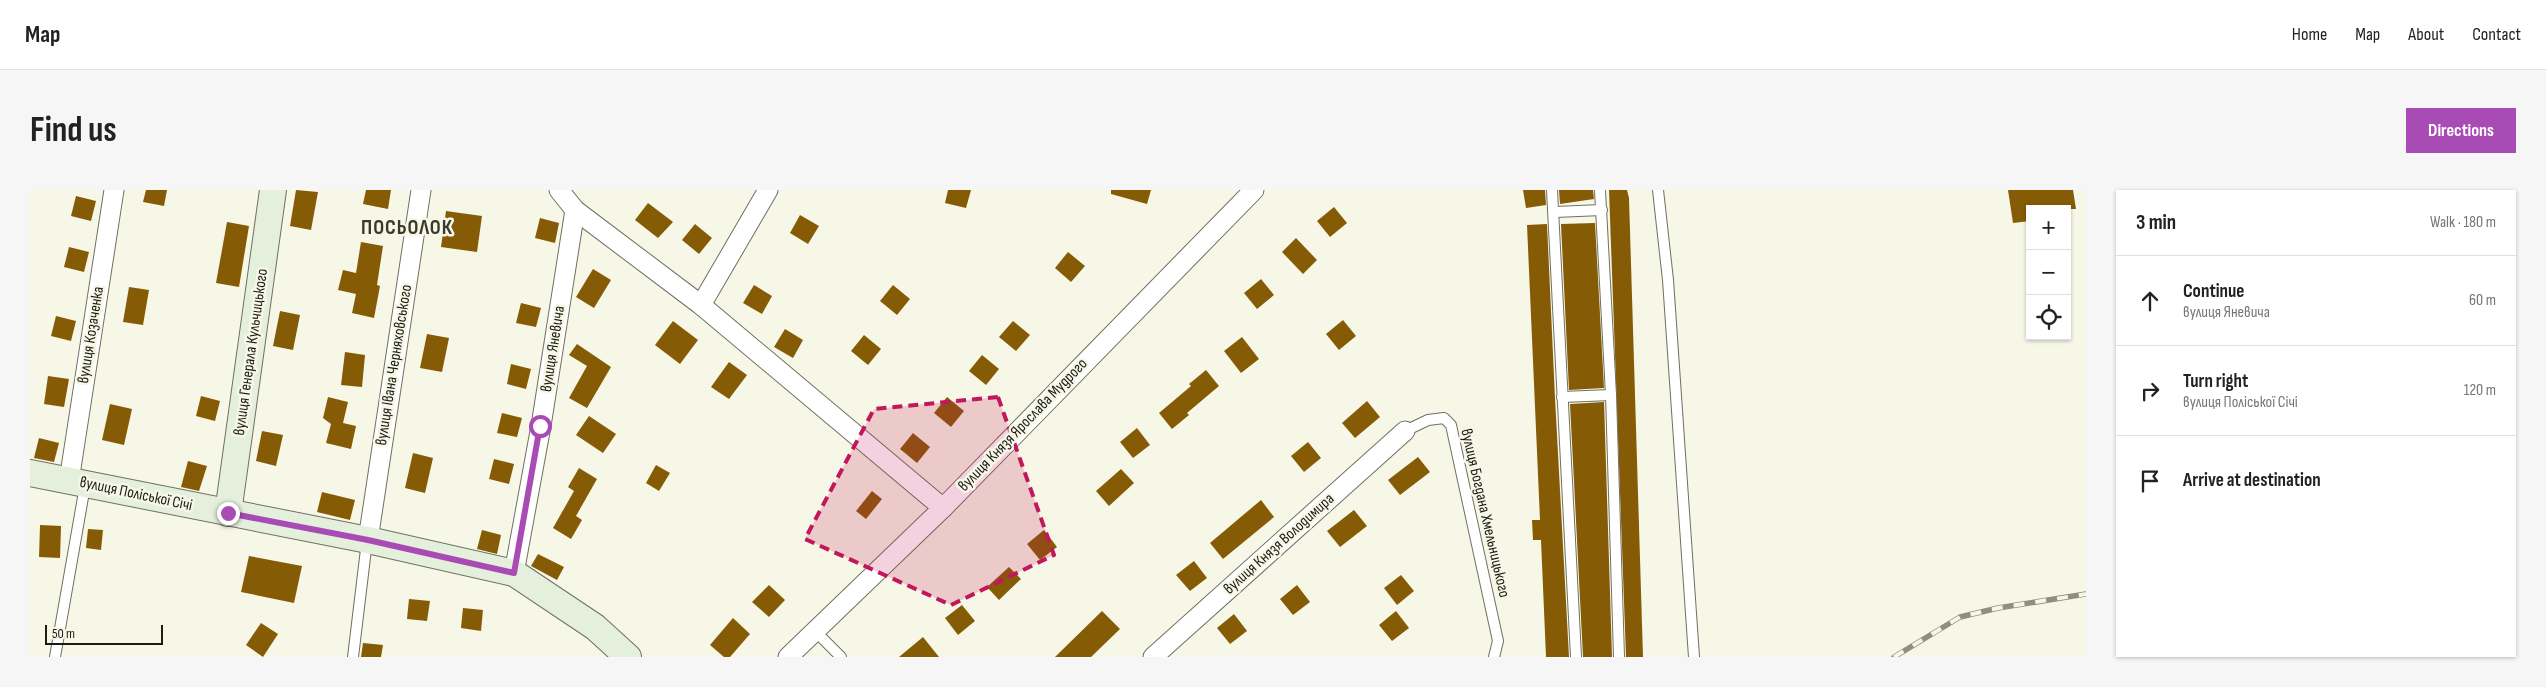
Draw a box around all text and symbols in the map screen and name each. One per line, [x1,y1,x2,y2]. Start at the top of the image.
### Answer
text: Map [25,20,60,49]
text: Home [2292,24,2327,45]
text: Map [2355,24,2380,45]
text: About [2408,24,2444,45]
text: Contact [2472,24,2521,45]
button: Directions [2406,108,2516,153]
text: Find us [30,109,117,152]
map controls [2026,205,2071,340]
button: + [2026,205,2071,250]
text: 3 min [2136,210,2176,235]
text: Walk · 180 m [2430,213,2496,232]
district label: ПОСЬОЛОК [361,215,453,240]
button: − [2026,250,2071,295]
street label: вулиця Генерала Кульчицького [230,267,272,437]
text: Continue [2183,280,2244,303]
street label: вулиця Івана Черняховського [372,283,416,447]
street label: вулиця Козаченка [74,285,108,385]
icon: ahead [2136,287,2164,315]
text: 60 m [2469,291,2496,310]
button: locate [2026,295,2071,340]
text: вулиця Яневича [2183,303,2270,322]
street label: вулиця Яневича [537,305,569,393]
street label: вулиця Князя Ярослава Мудрого [954,354,1092,496]
text: Turn right [2183,370,2248,393]
icon: right [2136,377,2164,405]
text: 120 m [2464,381,2496,400]
text: вулиця Поліської Січі [2183,393,2298,412]
route start [529,415,552,438]
street label: вулиця Богдана Хмельницького [1456,427,1514,599]
icon: arrive [2136,467,2164,495]
text: Arrive at destination [2183,469,2321,492]
street label: вулиця Поліської Січі [78,473,194,515]
street label: вулиця Князя Володимира [1220,489,1338,599]
route end [217,502,240,525]
scale bar [45,622,162,645]
text: 50 m [52,625,75,642]

